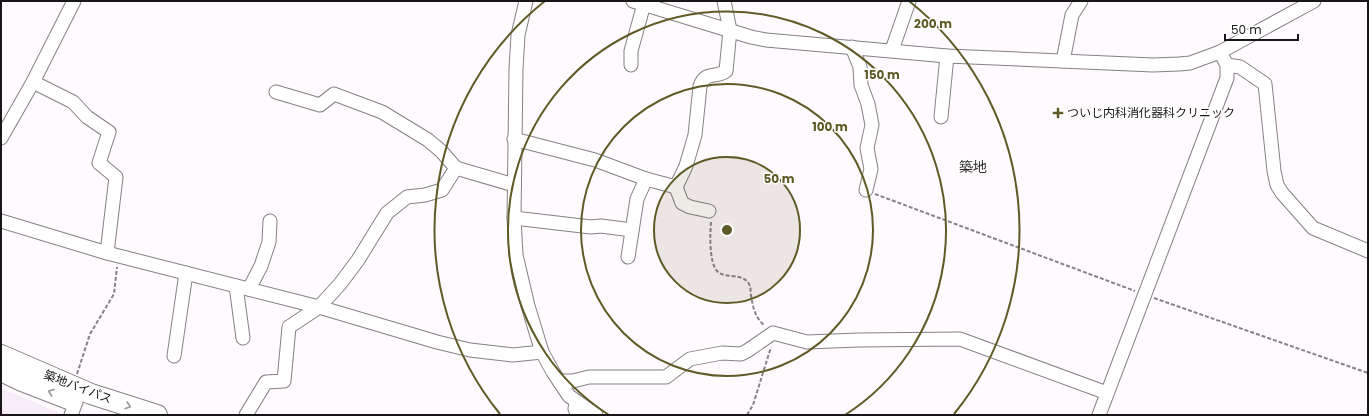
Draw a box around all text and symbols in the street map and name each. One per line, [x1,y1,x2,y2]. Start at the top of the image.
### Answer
text: 200 m [914,15,952,32]
scale bar [1225,16,1298,42]
text: 50 m [1231,21,1262,38]
text: 150 m [864,66,900,83]
place label: ついじ内科消化器科クリニック [1067,104,1235,121]
marker: ついじ内科消化器科クリニック [1052,107,1064,119]
text: 100 m [812,118,848,135]
district label: 築地 [959,157,987,177]
text: 50 m [764,170,795,187]
centre of rings [720,223,734,237]
street label: 築地バイパス [42,366,115,407]
one-way arrow [47,389,54,397]
one-way arrow [124,401,131,410]

